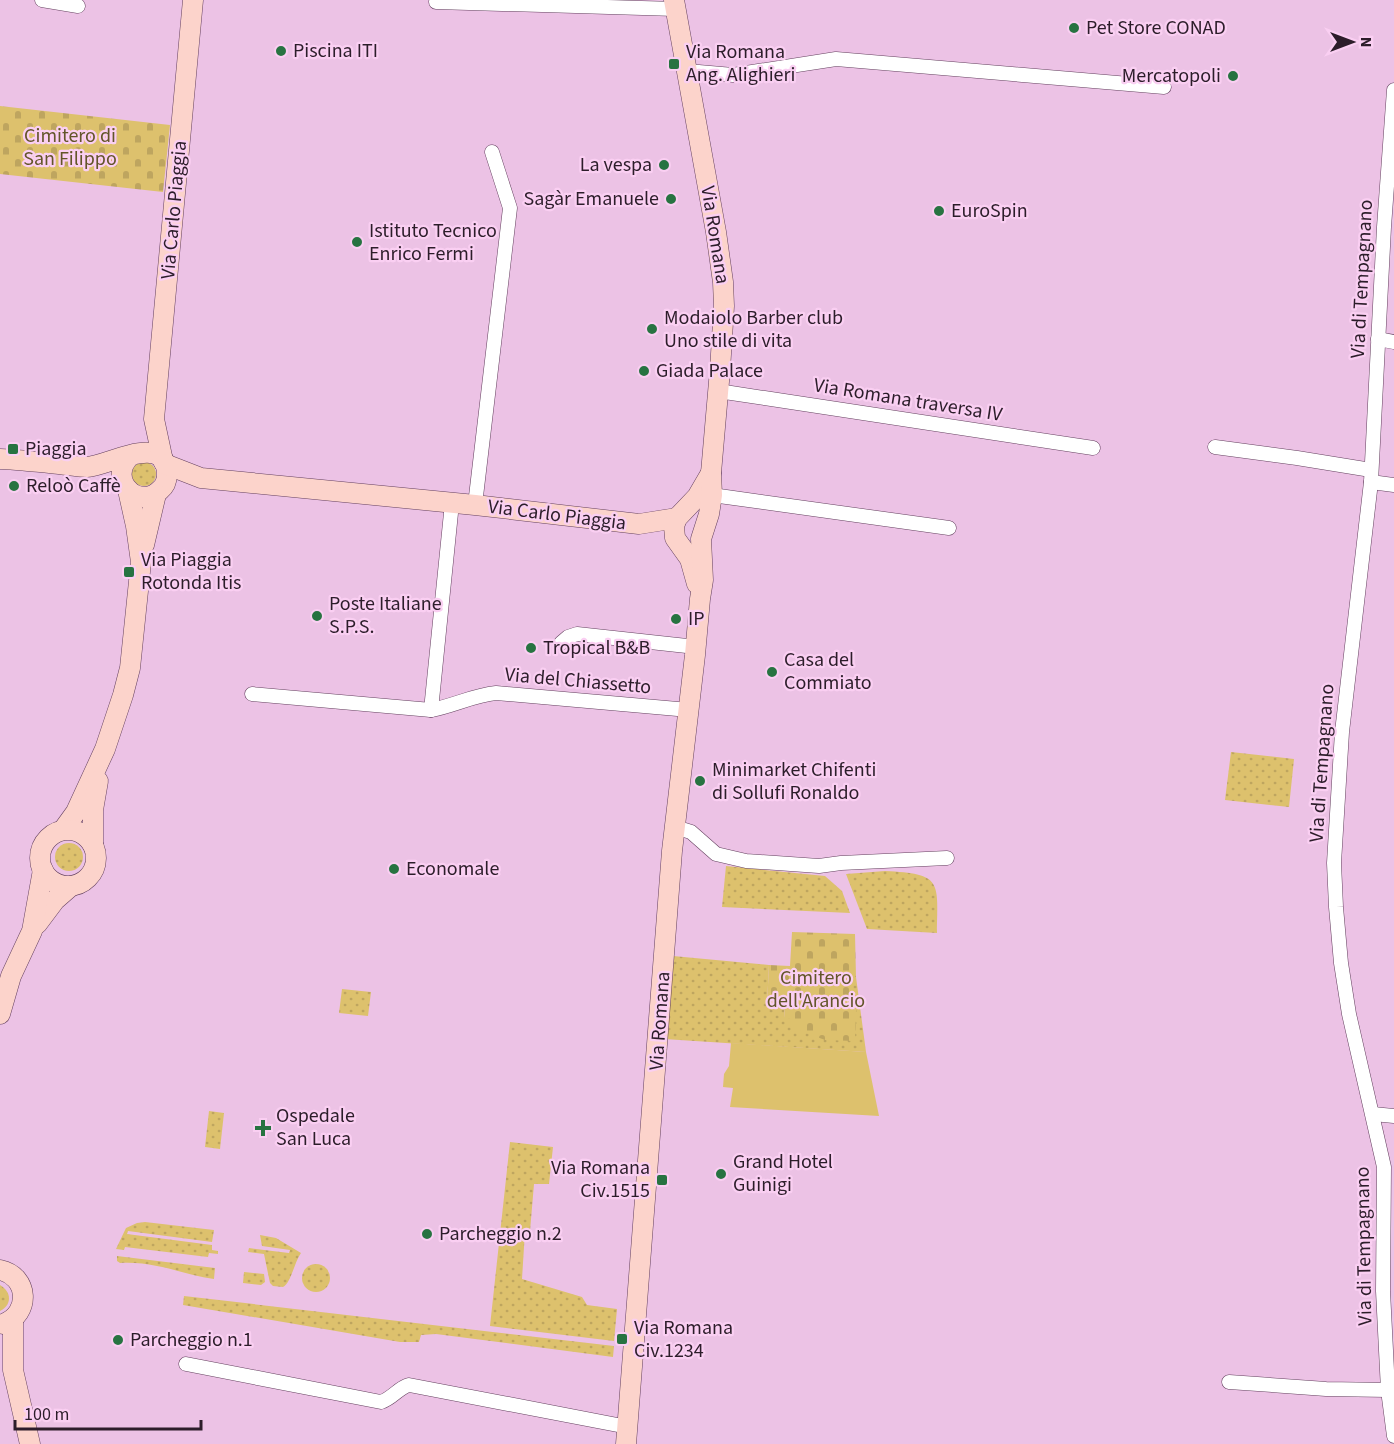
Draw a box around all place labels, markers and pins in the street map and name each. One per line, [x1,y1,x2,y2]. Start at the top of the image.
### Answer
place label: Pet Store CONAD [1086,14,1226,42]
marker: Pet Store CONAD [1067,21,1081,35]
place label: Piscina ITI [293,37,378,65]
place label: Via Romana Ang. Alighieri [686,38,795,89]
marker: Piscina ITI [274,44,288,58]
marker: Via Romana Ang. Alighieri [667,57,681,71]
place label: Mercatopoli [1122,62,1221,90]
marker: Mercatopoli [1226,69,1240,83]
place label: La vespa [580,151,652,179]
marker: La vespa [657,158,671,172]
place label: Sagàr Emanuele [524,185,659,213]
marker: Sagàr Emanuele [664,192,678,206]
place label: EuroSpin [951,197,1028,225]
marker: EuroSpin [932,204,946,218]
place label: Istituto Tecnico Enrico Fermi [369,217,497,268]
marker: Istituto Tecnico Enrico Fermi [350,235,364,249]
place label: Modaiolo Barber club Uno stile di vita [664,304,843,355]
marker: Modaiolo Barber club Uno stile di vita [645,322,659,336]
place label: Giada Palace [656,357,763,385]
marker: Giada Palace [637,364,651,378]
place label: Piaggia [25,435,86,463]
marker: Piaggia [6,442,20,456]
place label: Reloò Caffè [26,472,121,500]
marker: Reloò Caffè [7,479,21,493]
place label: Via Piaggia Rotonda Itis [141,546,241,597]
marker: Via Piaggia Rotonda Itis [122,565,136,579]
place label: Poste Italiane S.P.S. [329,590,442,641]
place label: IP [688,605,705,633]
marker: Poste Italiane S.P.S. [310,609,324,623]
marker: IP [669,612,683,626]
place label: Tropical B&B [543,634,650,662]
marker: Tropical B&B [524,641,538,655]
place label: Casa del Commiato [784,646,871,697]
marker: Casa del Commiato [765,665,779,679]
place label: Minimarket Chifenti di Sollufi Ronaldo [712,756,876,807]
marker: Minimarket Chifenti di Sollufi Ronaldo [693,774,707,788]
place label: Economale [406,855,499,883]
marker: Economale [387,862,401,876]
place label: Ospedale San Luca [276,1102,355,1153]
marker: Ospedale San Luca [254,1119,272,1137]
place label: Grand Hotel Guinigi [733,1148,833,1199]
place label: Via Romana Civ.1515 [551,1154,650,1205]
marker: Grand Hotel Guinigi [714,1167,728,1181]
marker: Via Romana Civ.1515 [655,1173,669,1187]
place label: Parcheggio n.2 [439,1220,562,1248]
marker: Parcheggio n.2 [420,1227,434,1241]
place label: Via Romana Civ.1234 [634,1314,733,1365]
place label: Parcheggio n.1 [130,1326,253,1354]
marker: Via Romana Civ.1234 [615,1332,629,1346]
marker: Parcheggio n.1 [111,1333,125,1347]

